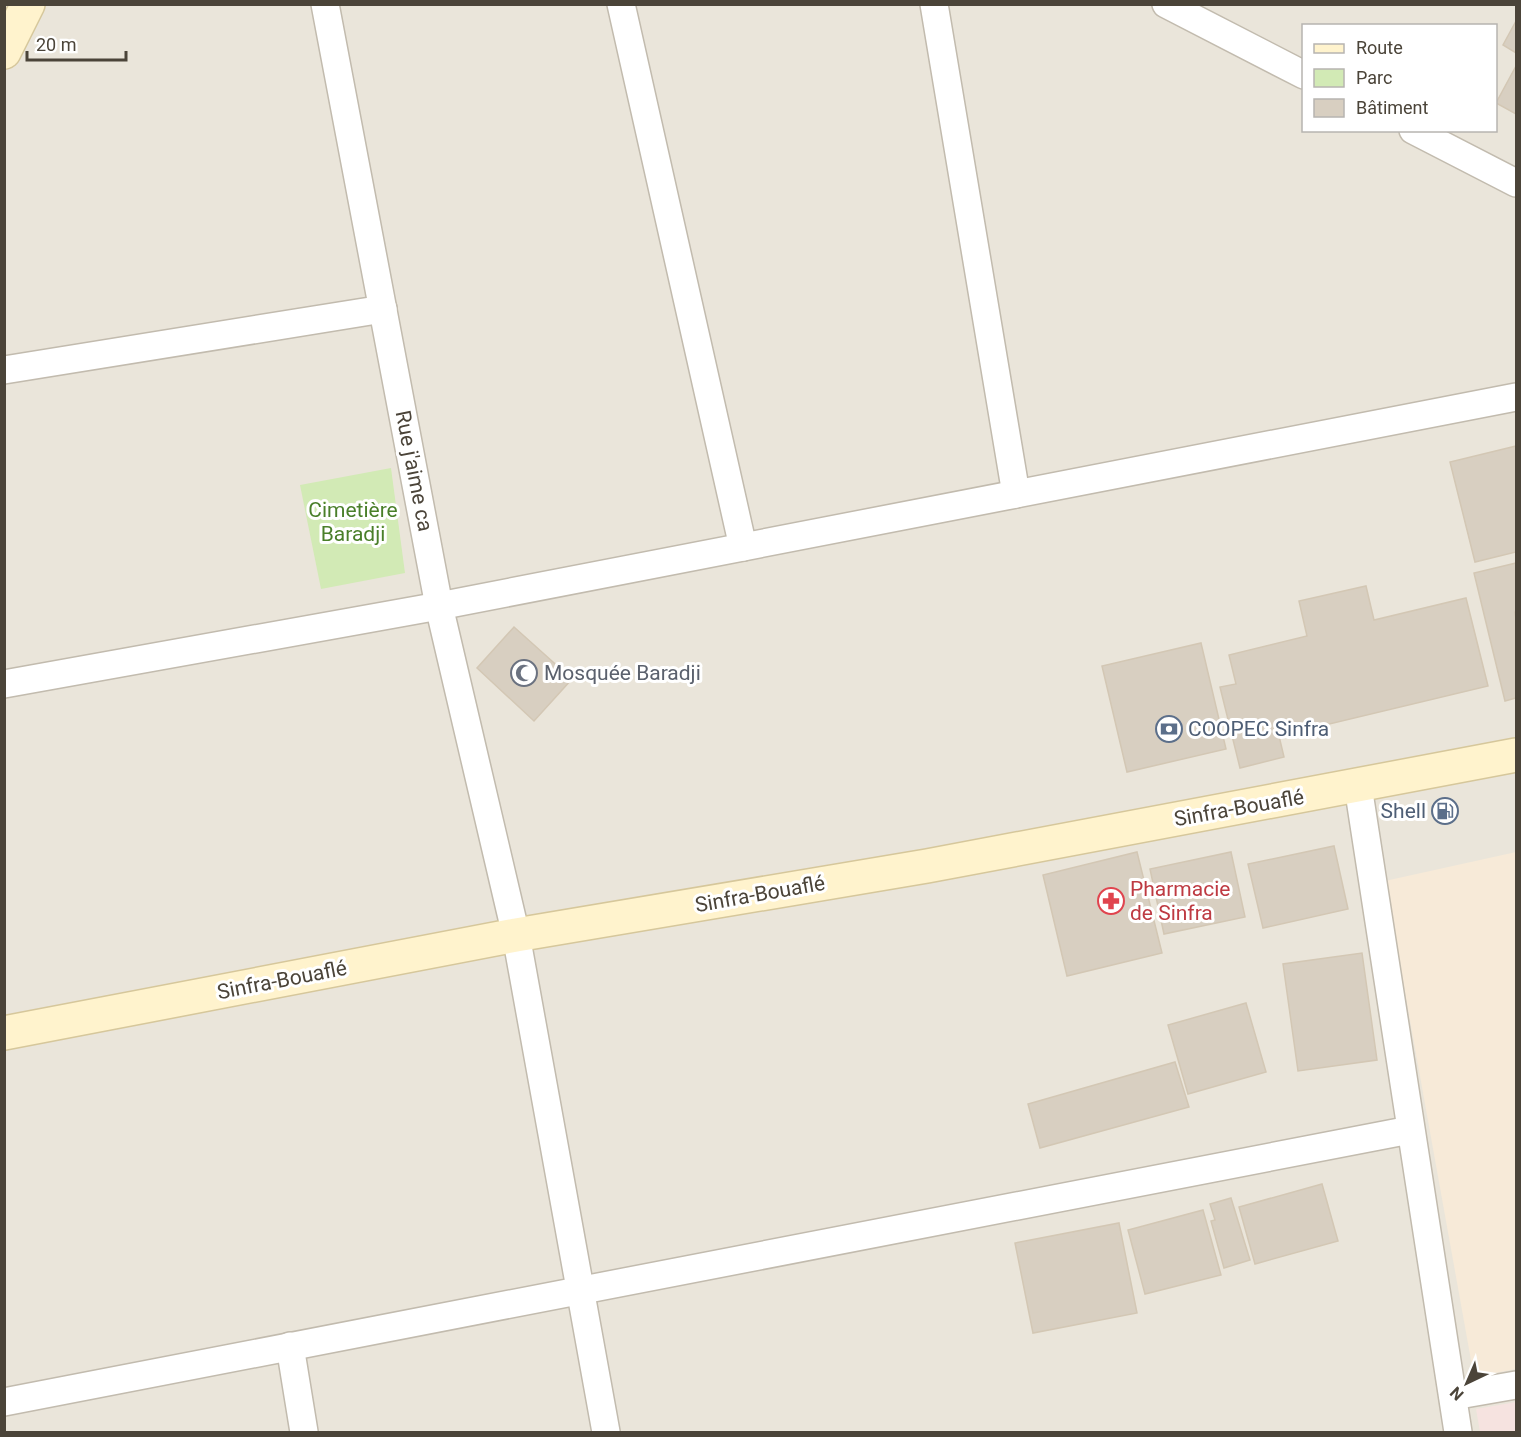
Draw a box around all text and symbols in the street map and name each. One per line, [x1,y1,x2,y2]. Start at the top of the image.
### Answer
scale bar [27,24,126,62]
legend [1302,24,1497,132]
text: 20 m [36,34,76,55]
text: Route [1356,37,1403,58]
text: Parc [1356,67,1392,88]
text: Bâtiment [1356,97,1429,118]
street label: Rue j'aime ca [391,408,437,534]
park label: Cimetière Baradji [308,498,398,546]
mosque icon: Mosquée Baradji [509,658,539,688]
place label: Mosquée Baradji [544,661,701,685]
bank icon: COOPEC Sinfra [1154,714,1184,744]
place label: COOPEC Sinfra [1188,717,1329,741]
street label: Sinfra-Bouaflé [1172,785,1306,831]
fuel station icon: Shell [1430,796,1460,826]
place label: Shell [1381,799,1426,823]
street label: Sinfra-Bouaflé [693,871,827,917]
place label: Pharmacie de Sinfra [1130,877,1230,925]
pharmacy icon: Pharmacie de Sinfra [1096,886,1126,916]
street label: Sinfra-Bouaflé [215,956,349,1004]
north arrow [1437,1353,1497,1413]
text: N [1446,1383,1468,1404]

